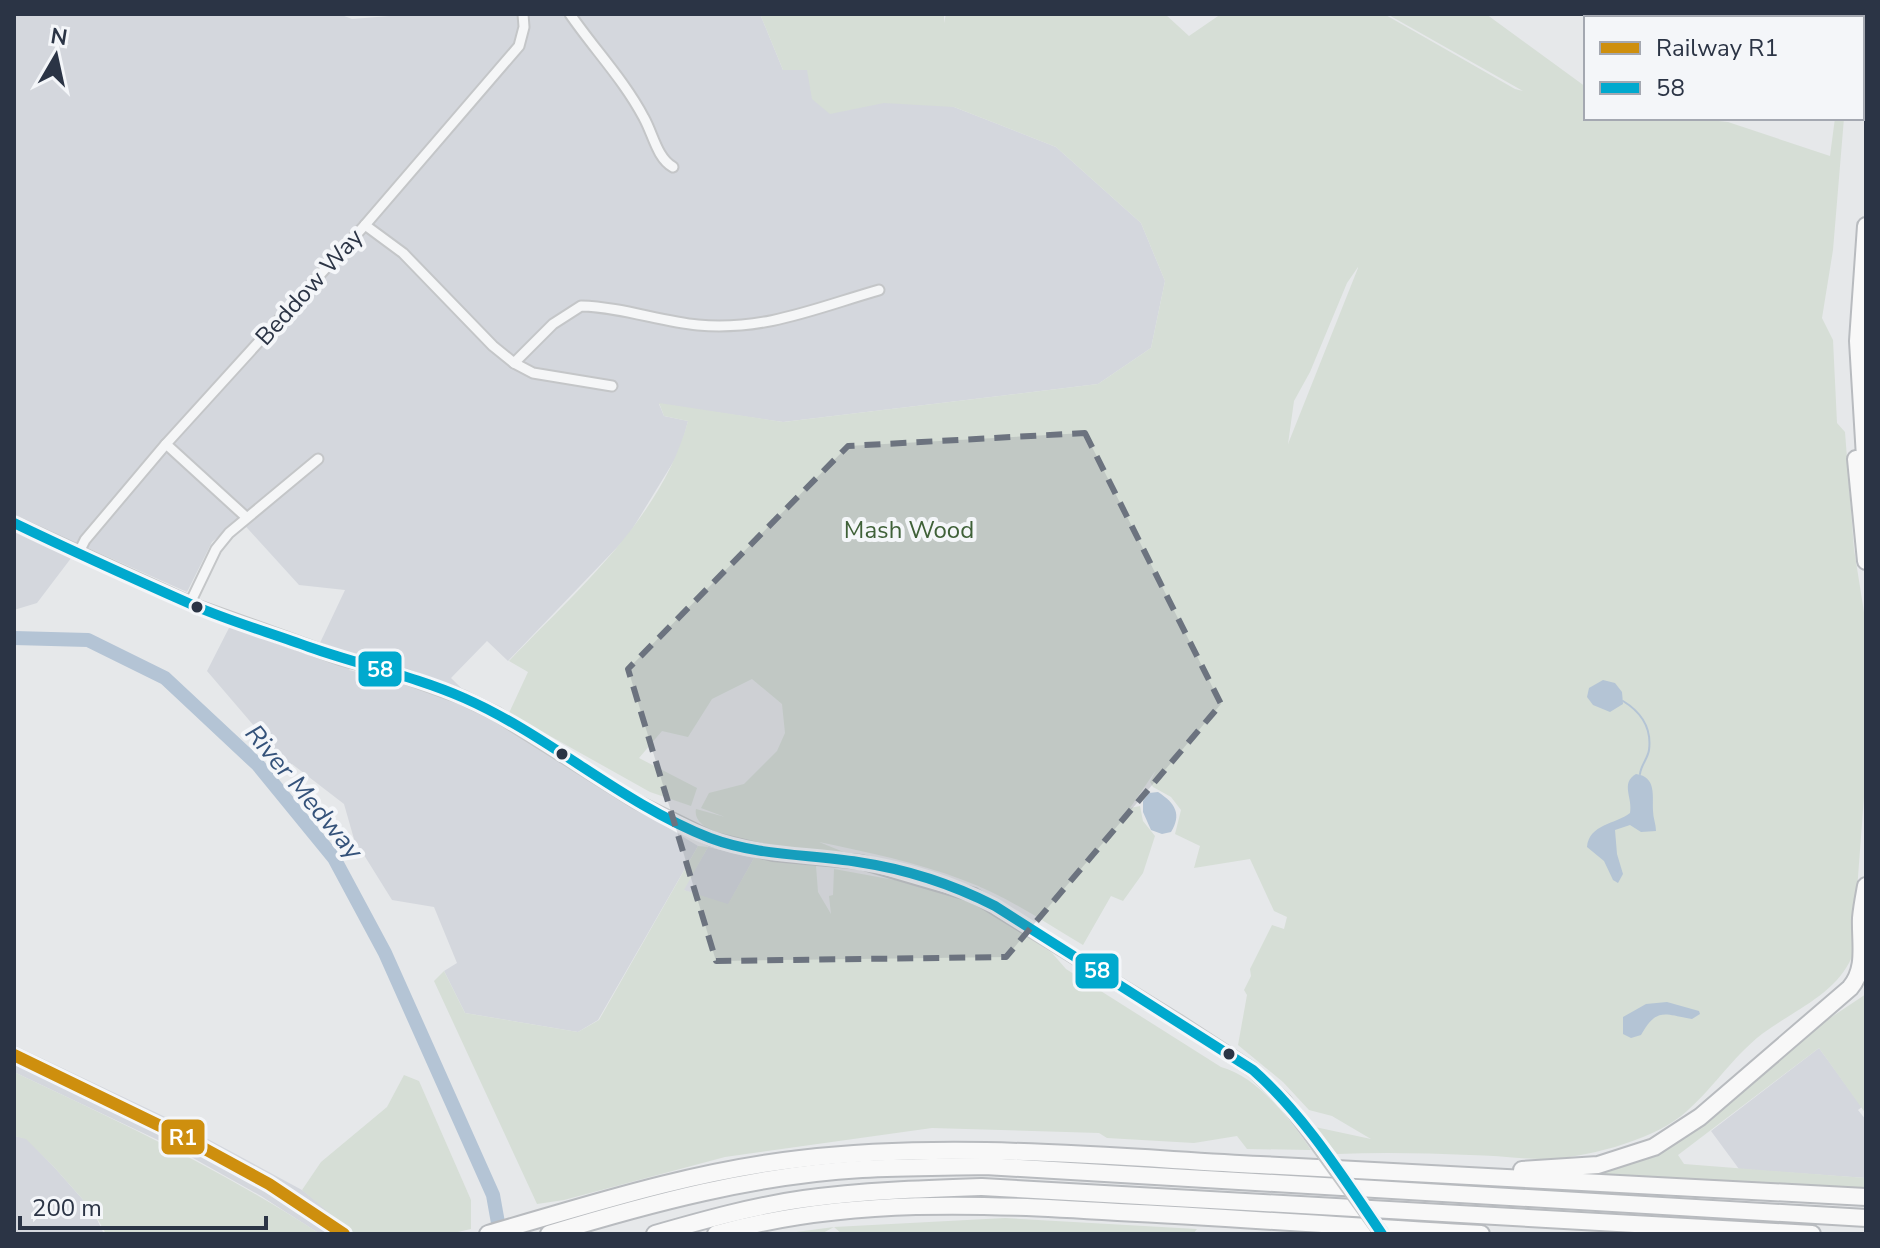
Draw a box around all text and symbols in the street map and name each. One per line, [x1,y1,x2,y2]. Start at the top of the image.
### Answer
north arrow [16,16,96,96]
legend [1584,16,1864,120]
text: N [48,21,69,53]
text: Railway R1 [1656,32,1779,64]
text: 58 [1656,72,1685,104]
street label: Beddow Way [248,221,370,352]
park label: Mash Wood [844,514,974,546]
unlabelled marker [189,599,205,615]
line badge: 58 [357,650,403,688]
text: 58 [367,655,393,685]
water label: River Medway [237,717,372,868]
unlabelled marker [554,746,570,762]
line badge: 58 [1074,952,1120,990]
text: 58 [1084,956,1110,986]
unlabelled marker [1221,1046,1237,1062]
line badge: R1 [160,1118,206,1156]
text: R1 [169,1123,197,1153]
scale bar [20,1180,266,1230]
text: 200 m [32,1192,102,1224]

